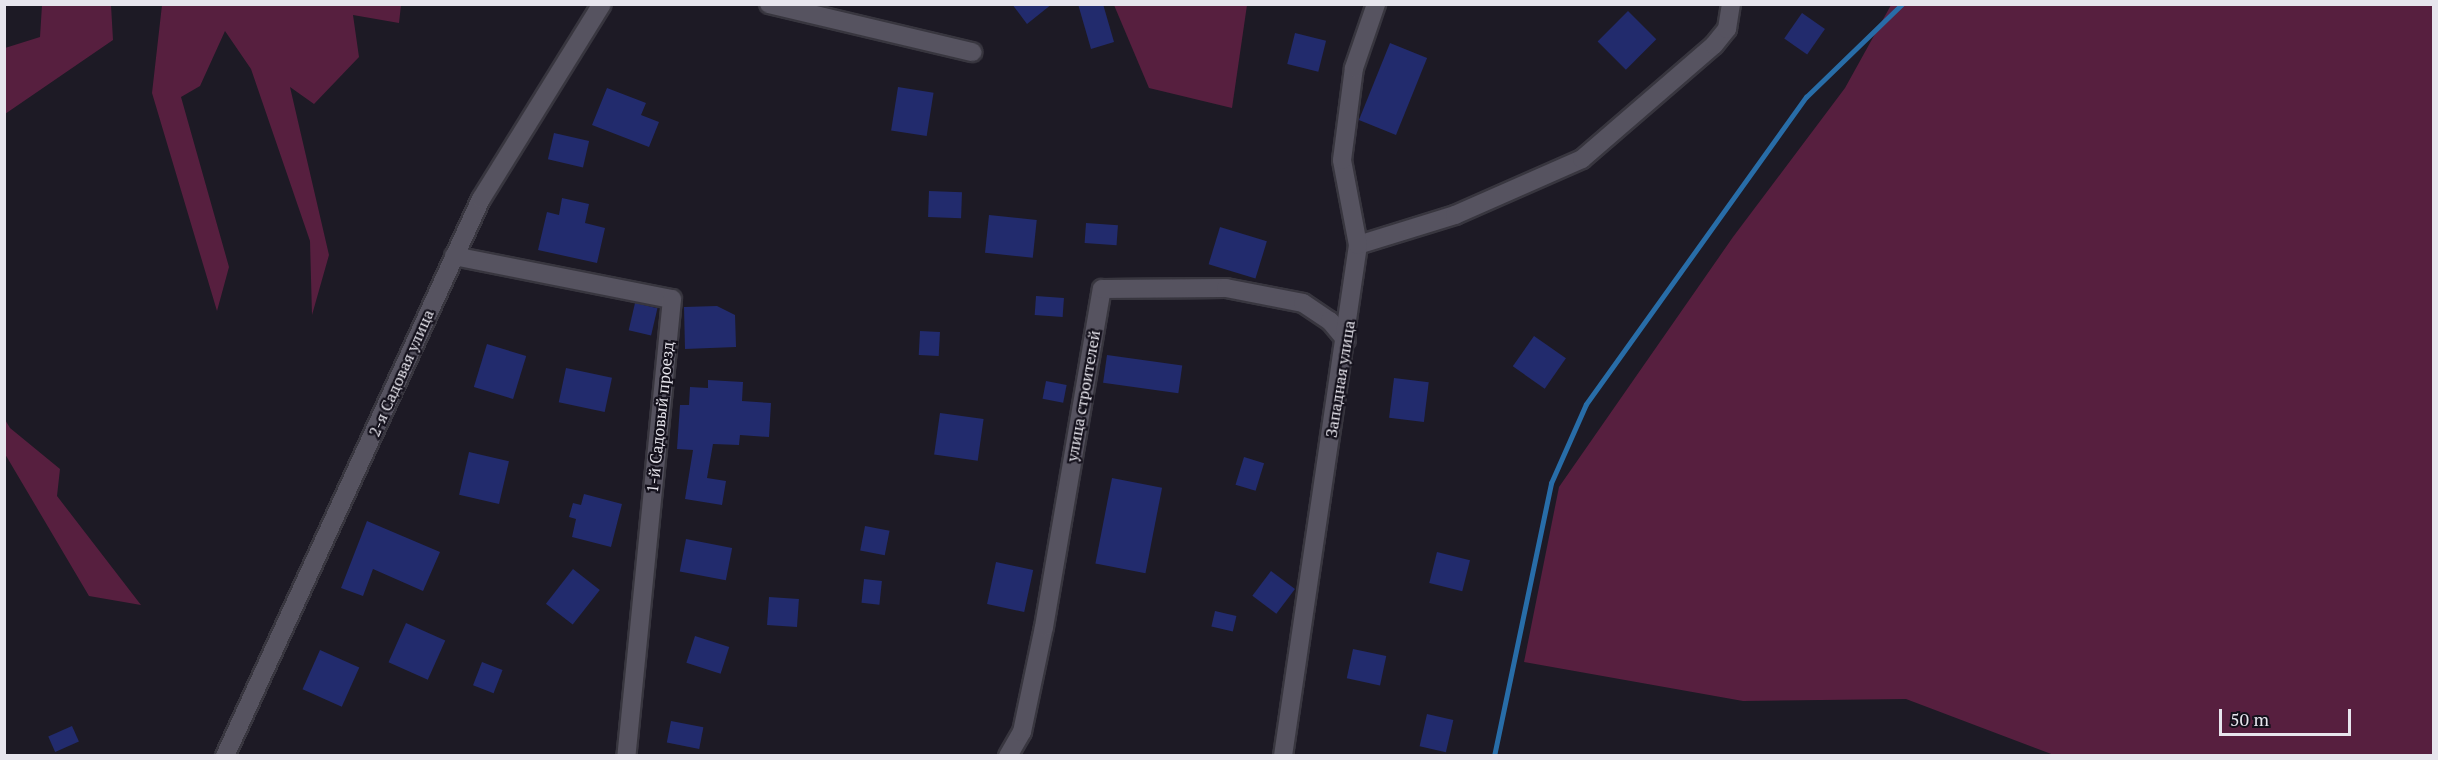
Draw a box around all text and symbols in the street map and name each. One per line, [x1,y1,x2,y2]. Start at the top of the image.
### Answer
street label: 2-я Садовая улица [364,306,438,440]
street label: Западная улица [1321,319,1359,439]
street label: улица строителей [1062,329,1104,463]
street label: 1-й Садовый проезд [643,340,677,494]
scale bar [2222,697,2354,735]
text: 50 m [2230,707,2269,731]

